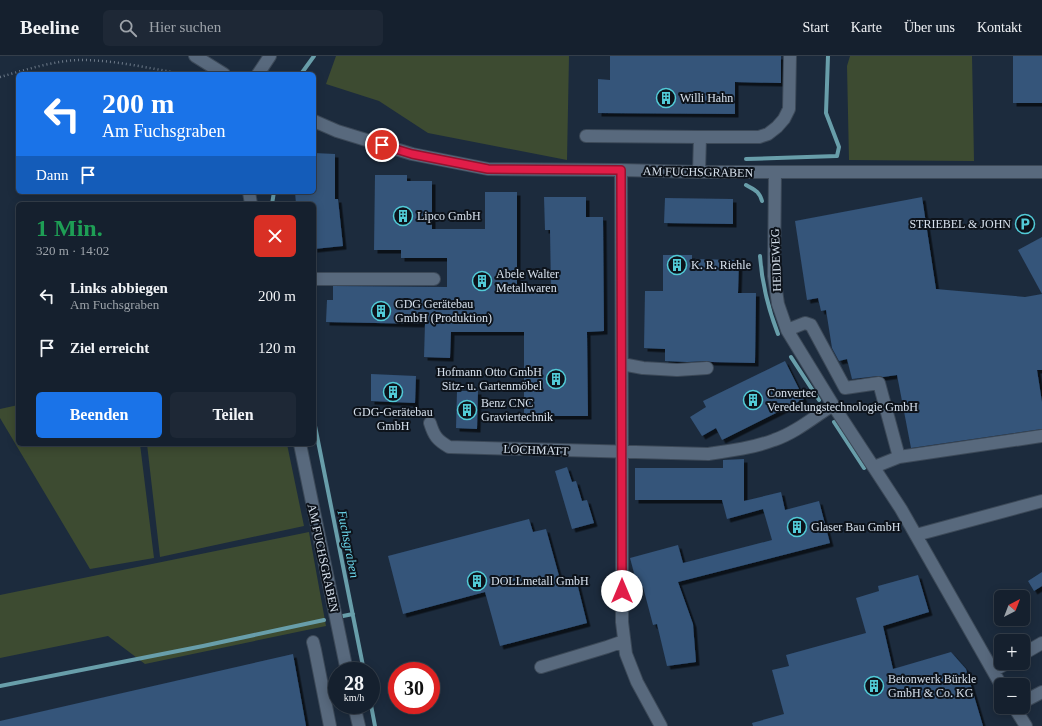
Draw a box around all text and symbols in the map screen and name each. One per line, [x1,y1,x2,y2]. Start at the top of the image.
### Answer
search box [103,10,383,46]
text: Beeline [20,17,79,38]
icon: search [117,17,139,39]
text: Hier suchen [149,19,221,35]
text: Start [802,20,829,35]
text: Karte [851,20,882,35]
text: Über uns [904,20,955,35]
text: Kontakt [977,20,1022,35]
building icon: Willi Hahn [655,87,677,109]
icon: left [36,88,88,140]
text: 200 m [102,88,174,119]
place label: Willi Hahn [680,91,733,105]
text: Am Fuchsgraben [102,121,225,141]
pin [365,128,399,162]
icon: arrive [371,134,393,156]
icon: arrive [77,164,99,186]
street label: AM FUCHSGRABEN [643,164,754,180]
text: Dann [36,167,69,183]
building icon: Lipco GmbH [392,205,414,227]
place label: Lipco GmbH [417,209,481,223]
parking icon: STRIEBEL & JOHN [1014,213,1036,235]
text: 1 Min. [36,215,103,241]
button: close [254,215,296,257]
place label: STRIEBEL & JOHN [909,217,1011,231]
street label: HEIDEWEG [768,228,784,292]
text: 320 m · 14:02 [36,243,109,258]
building icon: K. R. Riehle [666,254,688,276]
place label: K. R. Riehle [691,258,751,272]
place label: Abele Walter Metallwaren [496,267,559,295]
building icon: Abele Walter Metallwaren [471,270,493,292]
text: Links abbiegen [70,280,168,296]
icon: left [36,285,58,307]
text: 200 m [258,288,296,304]
text: Am Fuchsgraben [70,297,159,312]
place label: GDG Gerätebau GmbH (Produktion) [395,297,492,325]
building icon: GDG Gerätebau GmbH (Produktion) [370,300,392,322]
icon: arrive [36,337,58,359]
text: Ziel erreicht [70,340,149,356]
text: 120 m [258,340,296,356]
place label: Hofmann Otto GmbH Sitz- u. Gartenmöbel [437,365,543,393]
building icon: Hofmann Otto GmbH Sitz- u. Gartenmöbel [545,368,567,390]
building icon: GDG-Gerätebau GmbH [382,381,404,403]
place label: Convertec Veredelungstechnologie GmbH [767,386,918,414]
building icon: Convertec Veredelungstechnologie GmbH [742,389,764,411]
button: Beenden [36,392,162,438]
button: Teilen [170,392,296,438]
place label: Benz CNC Graviertechnik [481,396,553,424]
building icon: Benz CNC Graviertechnik [456,399,478,421]
place label: GDG-Gerätebau GmbH [353,405,433,433]
street label: LOCHMATT [503,442,570,458]
street label: AM FUCHSGRABEN [305,503,341,614]
water label: Fuchsgraben [334,508,362,579]
building icon: Glaser Bau GmbH [786,516,808,538]
place label: Glaser Bau GmbH [811,520,901,534]
building icon: DOLLmetall GmbH [466,570,488,592]
position arrow [601,570,643,612]
place label: DOLLmetall GmbH [491,574,589,588]
north arrow [994,590,1030,626]
map controls [994,590,1030,714]
button: + [994,634,1030,670]
speed limit sign: 30 [388,662,440,714]
text: 28 [344,672,364,694]
place label: Betonwerk Bürkle GmbH & Co. KG [888,672,976,700]
building icon: Betonwerk Bürkle GmbH & Co. KG [863,675,885,697]
button: − [994,678,1030,714]
text: km/h [344,692,364,703]

